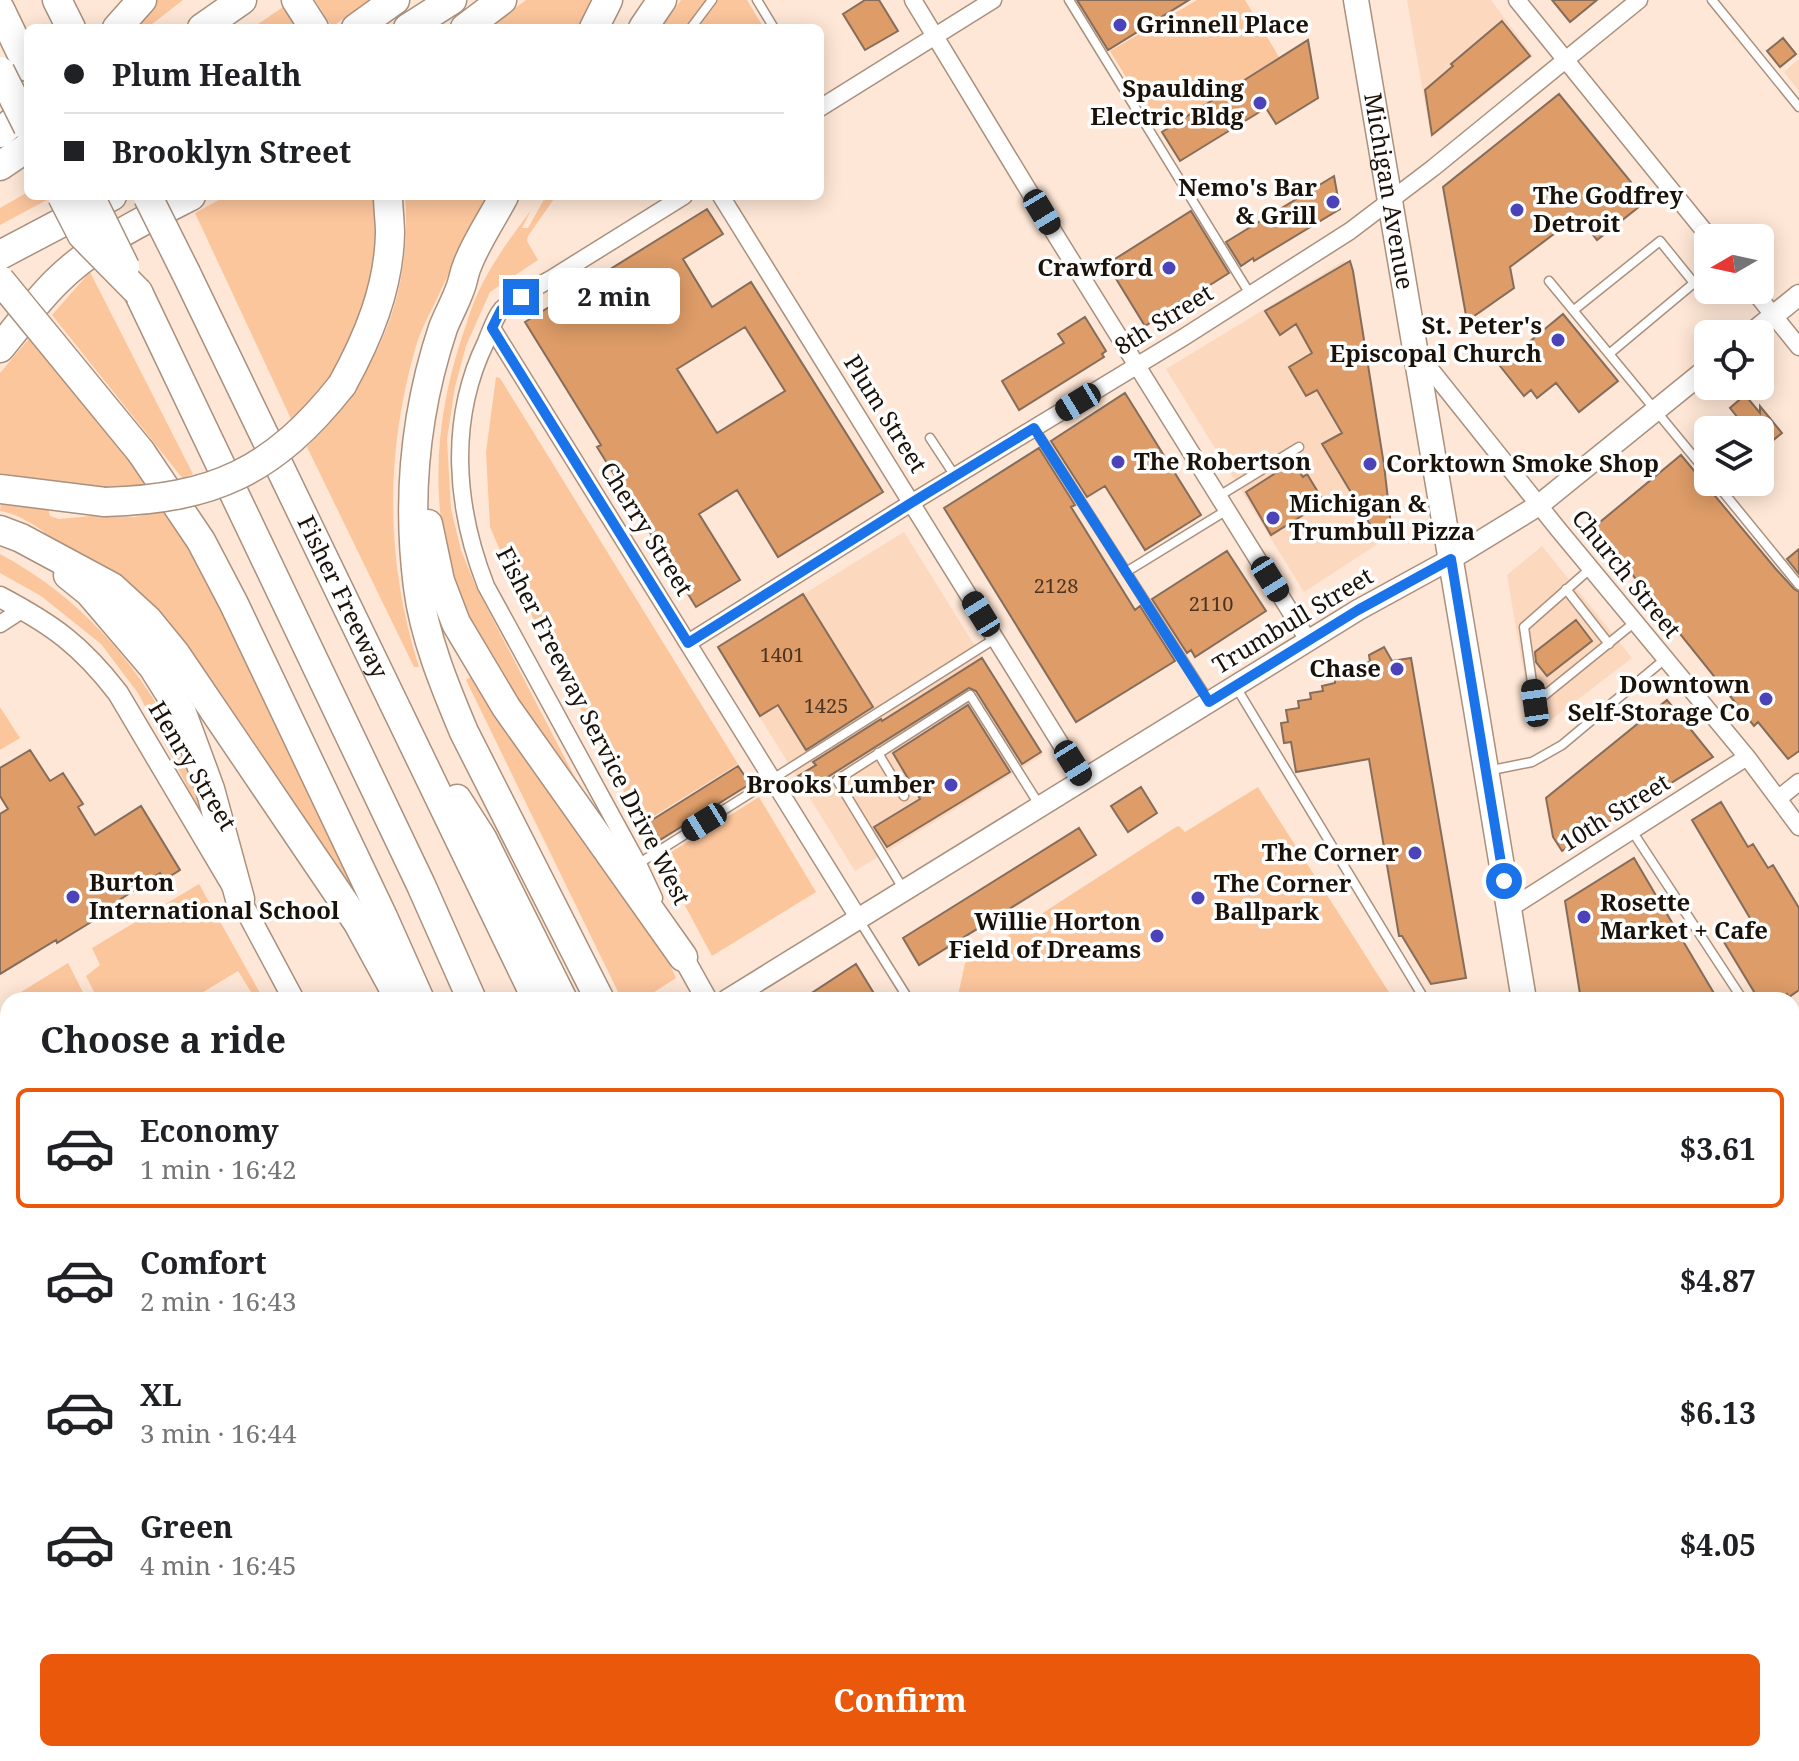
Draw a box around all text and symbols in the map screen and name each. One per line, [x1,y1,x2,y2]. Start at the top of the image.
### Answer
place label: Grinnell Place [1136,7,1309,40]
marker: Grinnell Place [1111,16,1129,34]
text: Plum Health [112,54,302,95]
place label: Spaulding Electric Bldg [1090,71,1245,132]
street label: Michigan Avenue [1357,90,1423,292]
marker: Spaulding Electric Bldg [1251,94,1269,112]
text: Brooklyn Street [112,131,351,172]
place label: Nemo's Bar & Grill [1178,170,1318,231]
place label: The Godfrey Detroit [1533,178,1683,239]
car [1019,185,1065,239]
marker: Nemo's Bar & Grill [1324,193,1342,211]
marker: The Godfrey Detroit [1508,201,1526,219]
north arrow [1694,224,1774,304]
map controls [1694,224,1774,496]
place label: Crawford [1037,250,1153,283]
marker: Crawford [1160,259,1178,277]
callout: 2 min [549,269,681,325]
street label: 8th Street [1108,276,1219,362]
text: 2 min [577,278,651,314]
route end [503,279,539,315]
place label: St. Peter's Episcopal Church [1330,308,1542,369]
button: locate [1694,320,1774,400]
marker: St. Peter's Episcopal Church [1549,331,1567,349]
street label: Plum Street [837,348,936,478]
car [1051,379,1105,425]
button: layers [1694,416,1774,496]
place label: The Robertson [1134,444,1311,477]
place label: Corktown Smoke Shop [1386,446,1659,479]
marker: The Robertson [1109,453,1127,471]
street label: Cherry Street [593,455,702,601]
marker: Corktown Smoke Shop [1361,455,1379,473]
place label: Michigan & Trumbull Pizza [1289,486,1475,547]
street label: Church Street [1565,502,1689,644]
marker: Michigan & Trumbull Pizza [1264,509,1282,527]
street label: Fisher Freeway [291,510,397,684]
street label: Fisher Freeway Service Drive West [489,541,699,910]
car [1247,552,1293,606]
street label: Trumbull Street [1206,559,1379,681]
house number: 2128 [1034,572,1078,599]
car [958,587,1004,641]
house number: 2110 [1189,590,1233,617]
house number: 1401 [760,641,804,668]
place label: Chase [1309,651,1381,684]
marker: Chase [1388,660,1406,678]
place label: Downtown Self-Storage Co [1568,667,1750,728]
car [1520,678,1550,728]
marker: Downtown Self-Storage Co [1757,690,1775,708]
house number: 1425 [804,692,848,719]
street label: Henry Street [142,694,245,836]
car [1050,736,1096,790]
street label: 10th Street [1553,765,1675,858]
place label: Brooks Lumber [747,767,935,800]
marker: Brooks Lumber [942,776,960,794]
car [677,799,731,845]
place label: The Corner [1262,835,1399,868]
marker: The Corner [1406,844,1424,862]
route start [1486,863,1522,899]
place label: Burton International School [89,865,340,926]
place label: The Corner Ballpark [1214,866,1352,927]
place label: Rosette Market + Cafe [1600,885,1768,946]
marker: Burton International School [64,888,82,906]
marker: The Corner Ballpark [1189,889,1207,907]
place label: Willie Horton Field of Dreams [949,904,1141,965]
marker: Rosette Market + Cafe [1575,908,1593,926]
marker: Willie Horton Field of Dreams [1148,927,1166,945]
text: Choose a ride [40,1015,286,1064]
text: Economy [140,1110,279,1151]
icon: car [44,1112,116,1184]
text: $3.61 [1679,1128,1756,1169]
text: 1 min · 16:42 [140,1151,297,1187]
text: Comfort [140,1242,267,1283]
icon: car [44,1244,116,1316]
text: $4.87 [1679,1260,1756,1301]
text: 2 min · 16:43 [140,1283,297,1319]
text: XL [140,1374,182,1415]
icon: car [44,1376,116,1448]
text: $6.13 [1679,1392,1756,1433]
text: 3 min · 16:44 [140,1415,297,1451]
text: Green [140,1506,233,1547]
icon: car [44,1508,116,1580]
text: $4.05 [1679,1524,1756,1565]
text: 4 min · 16:45 [140,1547,297,1583]
button: Confirm [40,1654,1760,1746]

